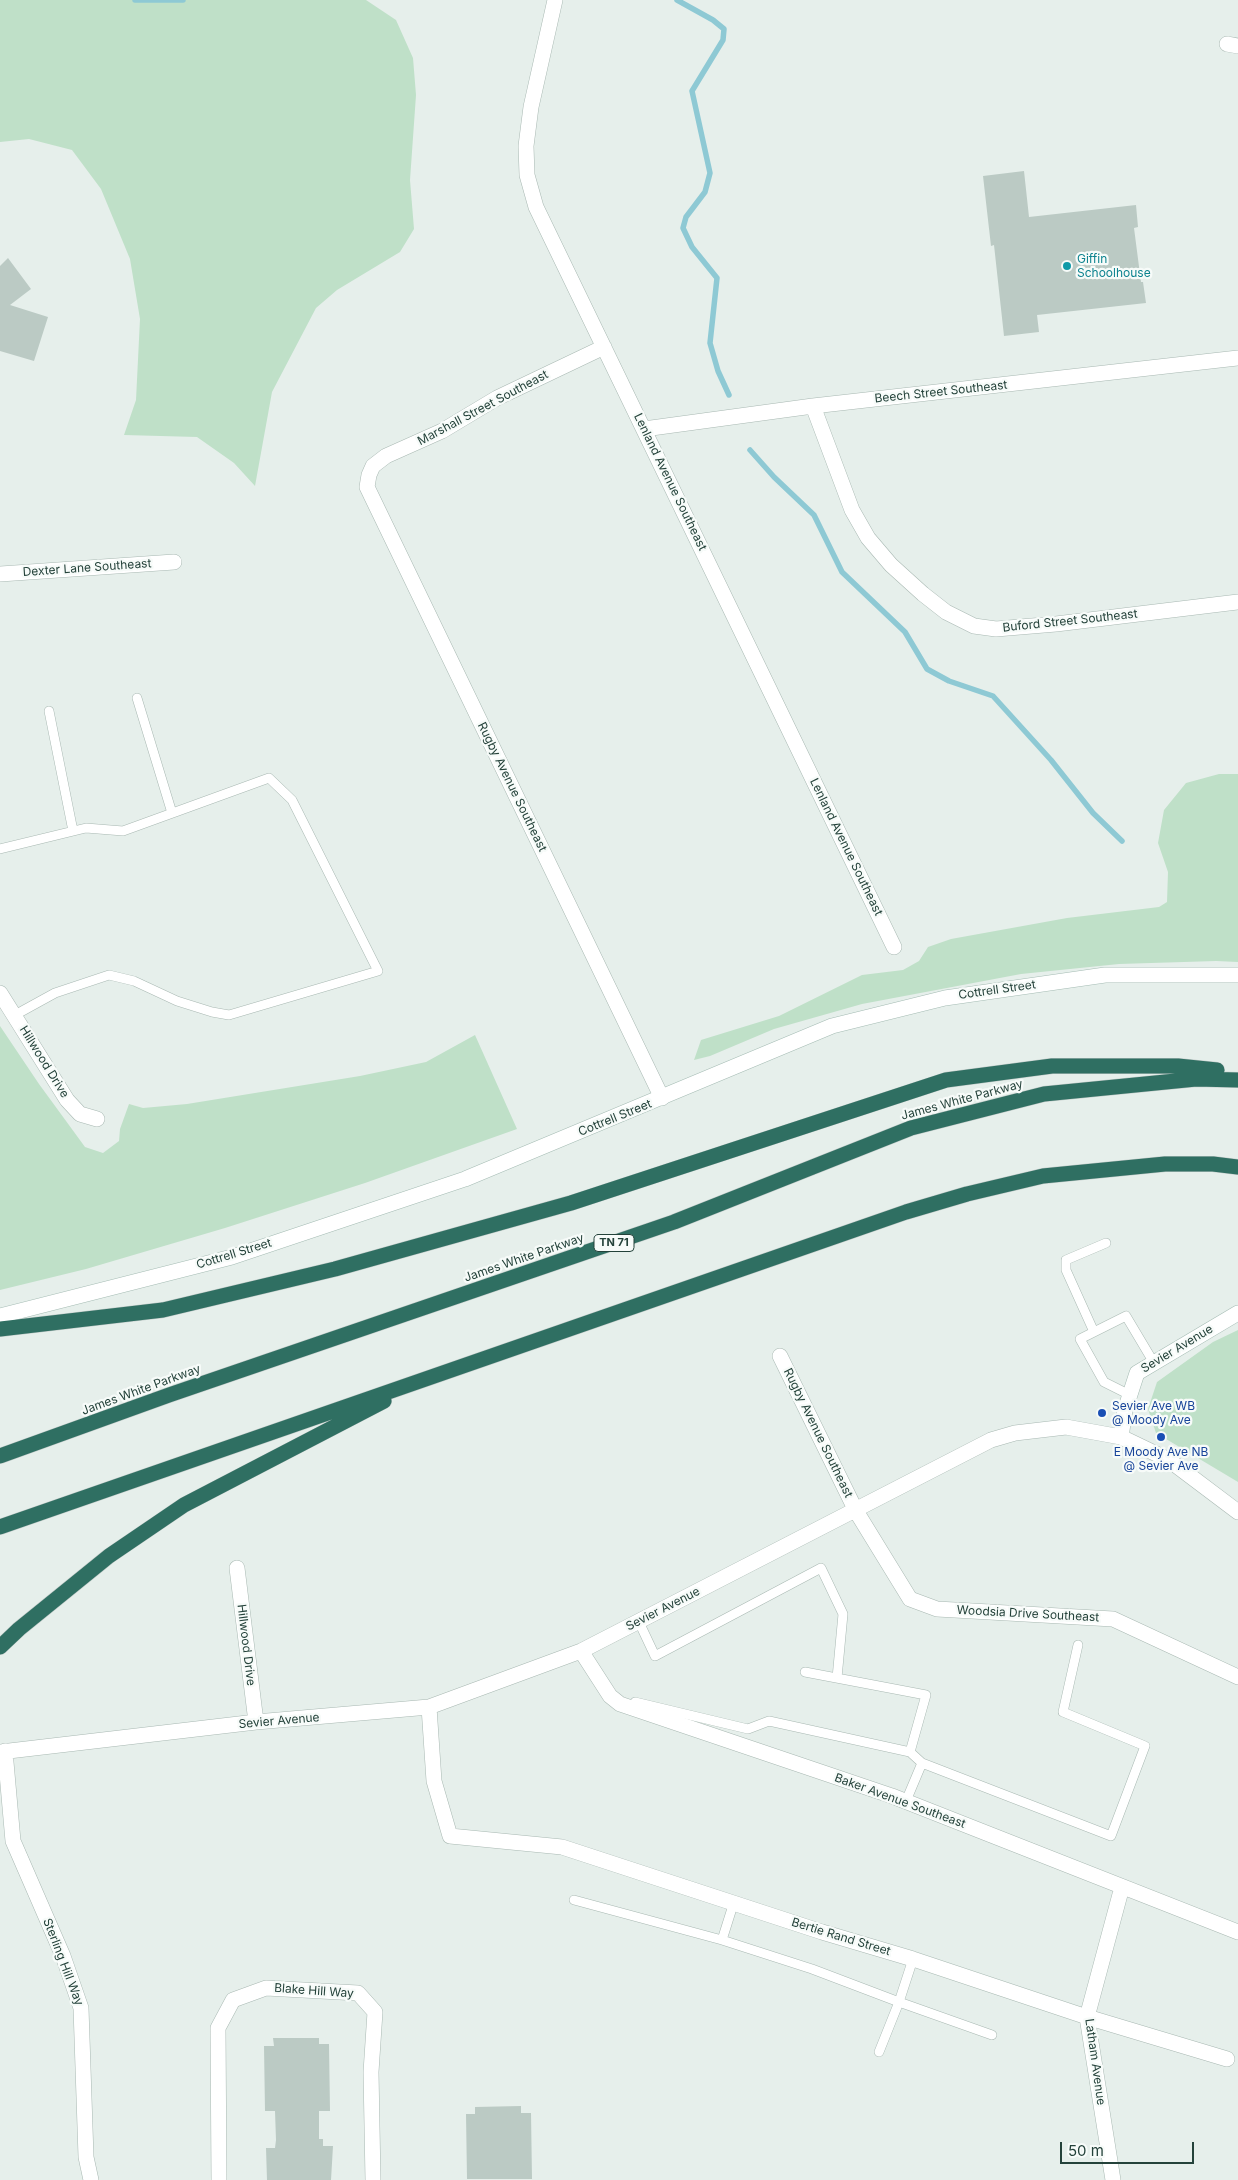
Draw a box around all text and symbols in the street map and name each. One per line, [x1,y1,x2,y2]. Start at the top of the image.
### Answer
place label: Giffin Schoolhouse [1077,252,1151,280]
marker: Giffin Schoolhouse [1061,260,1073,272]
street label: Marshall Street Southeast [415,367,551,449]
street label: Beech Street Southeast [874,378,1008,406]
street label: Lenland Avenue Southeast [630,411,710,553]
street label: Dexter Lane Southeast [22,556,152,580]
street label: Buford Street Southeast [1002,607,1138,635]
street label: Rugby Avenue Southeast [474,720,550,854]
street label: Lenland Avenue Southeast [806,776,886,918]
street label: Cottrell Street [957,977,1037,1003]
street label: Hillwood Drive [16,1023,72,1101]
street label: James White Parkway [899,1077,1025,1123]
street label: Cottrell Street [576,1097,654,1139]
street label: James White Parkway [462,1231,586,1285]
road number: TN 71 [594,1234,634,1252]
street label: Cottrell Street [195,1236,273,1272]
street label: Sevier Avenue [1139,1322,1215,1376]
street label: James White Parkway [80,1362,202,1418]
street label: Rugby Avenue Southeast [780,1366,856,1500]
place label: Sevier Ave WB @ Moody Ave [1112,1399,1195,1427]
marker: Sevier Ave WB @ Moody Ave [1096,1407,1108,1419]
marker: E Moody Ave NB @ Sevier Ave [1155,1431,1167,1443]
place label: E Moody Ave NB @ Sevier Ave [1114,1445,1208,1473]
street label: Sevier Avenue [624,1584,702,1634]
street label: Hillwood Drive [234,1603,258,1687]
street label: Woodsia Drive Southeast [956,1603,1100,1625]
street label: Sevier Avenue [238,1710,320,1732]
street label: Baker Avenue Southeast [832,1771,968,1831]
street label: Bertie Rand Street [790,1915,892,1959]
street label: Sterling Hill Way [40,1916,86,2008]
street label: Blake Hill Way [274,1981,354,2001]
street label: Latham Avenue [1082,2018,1108,2106]
scale bar [1063,2132,1197,2164]
text: 50 m [1068,2141,1104,2160]

